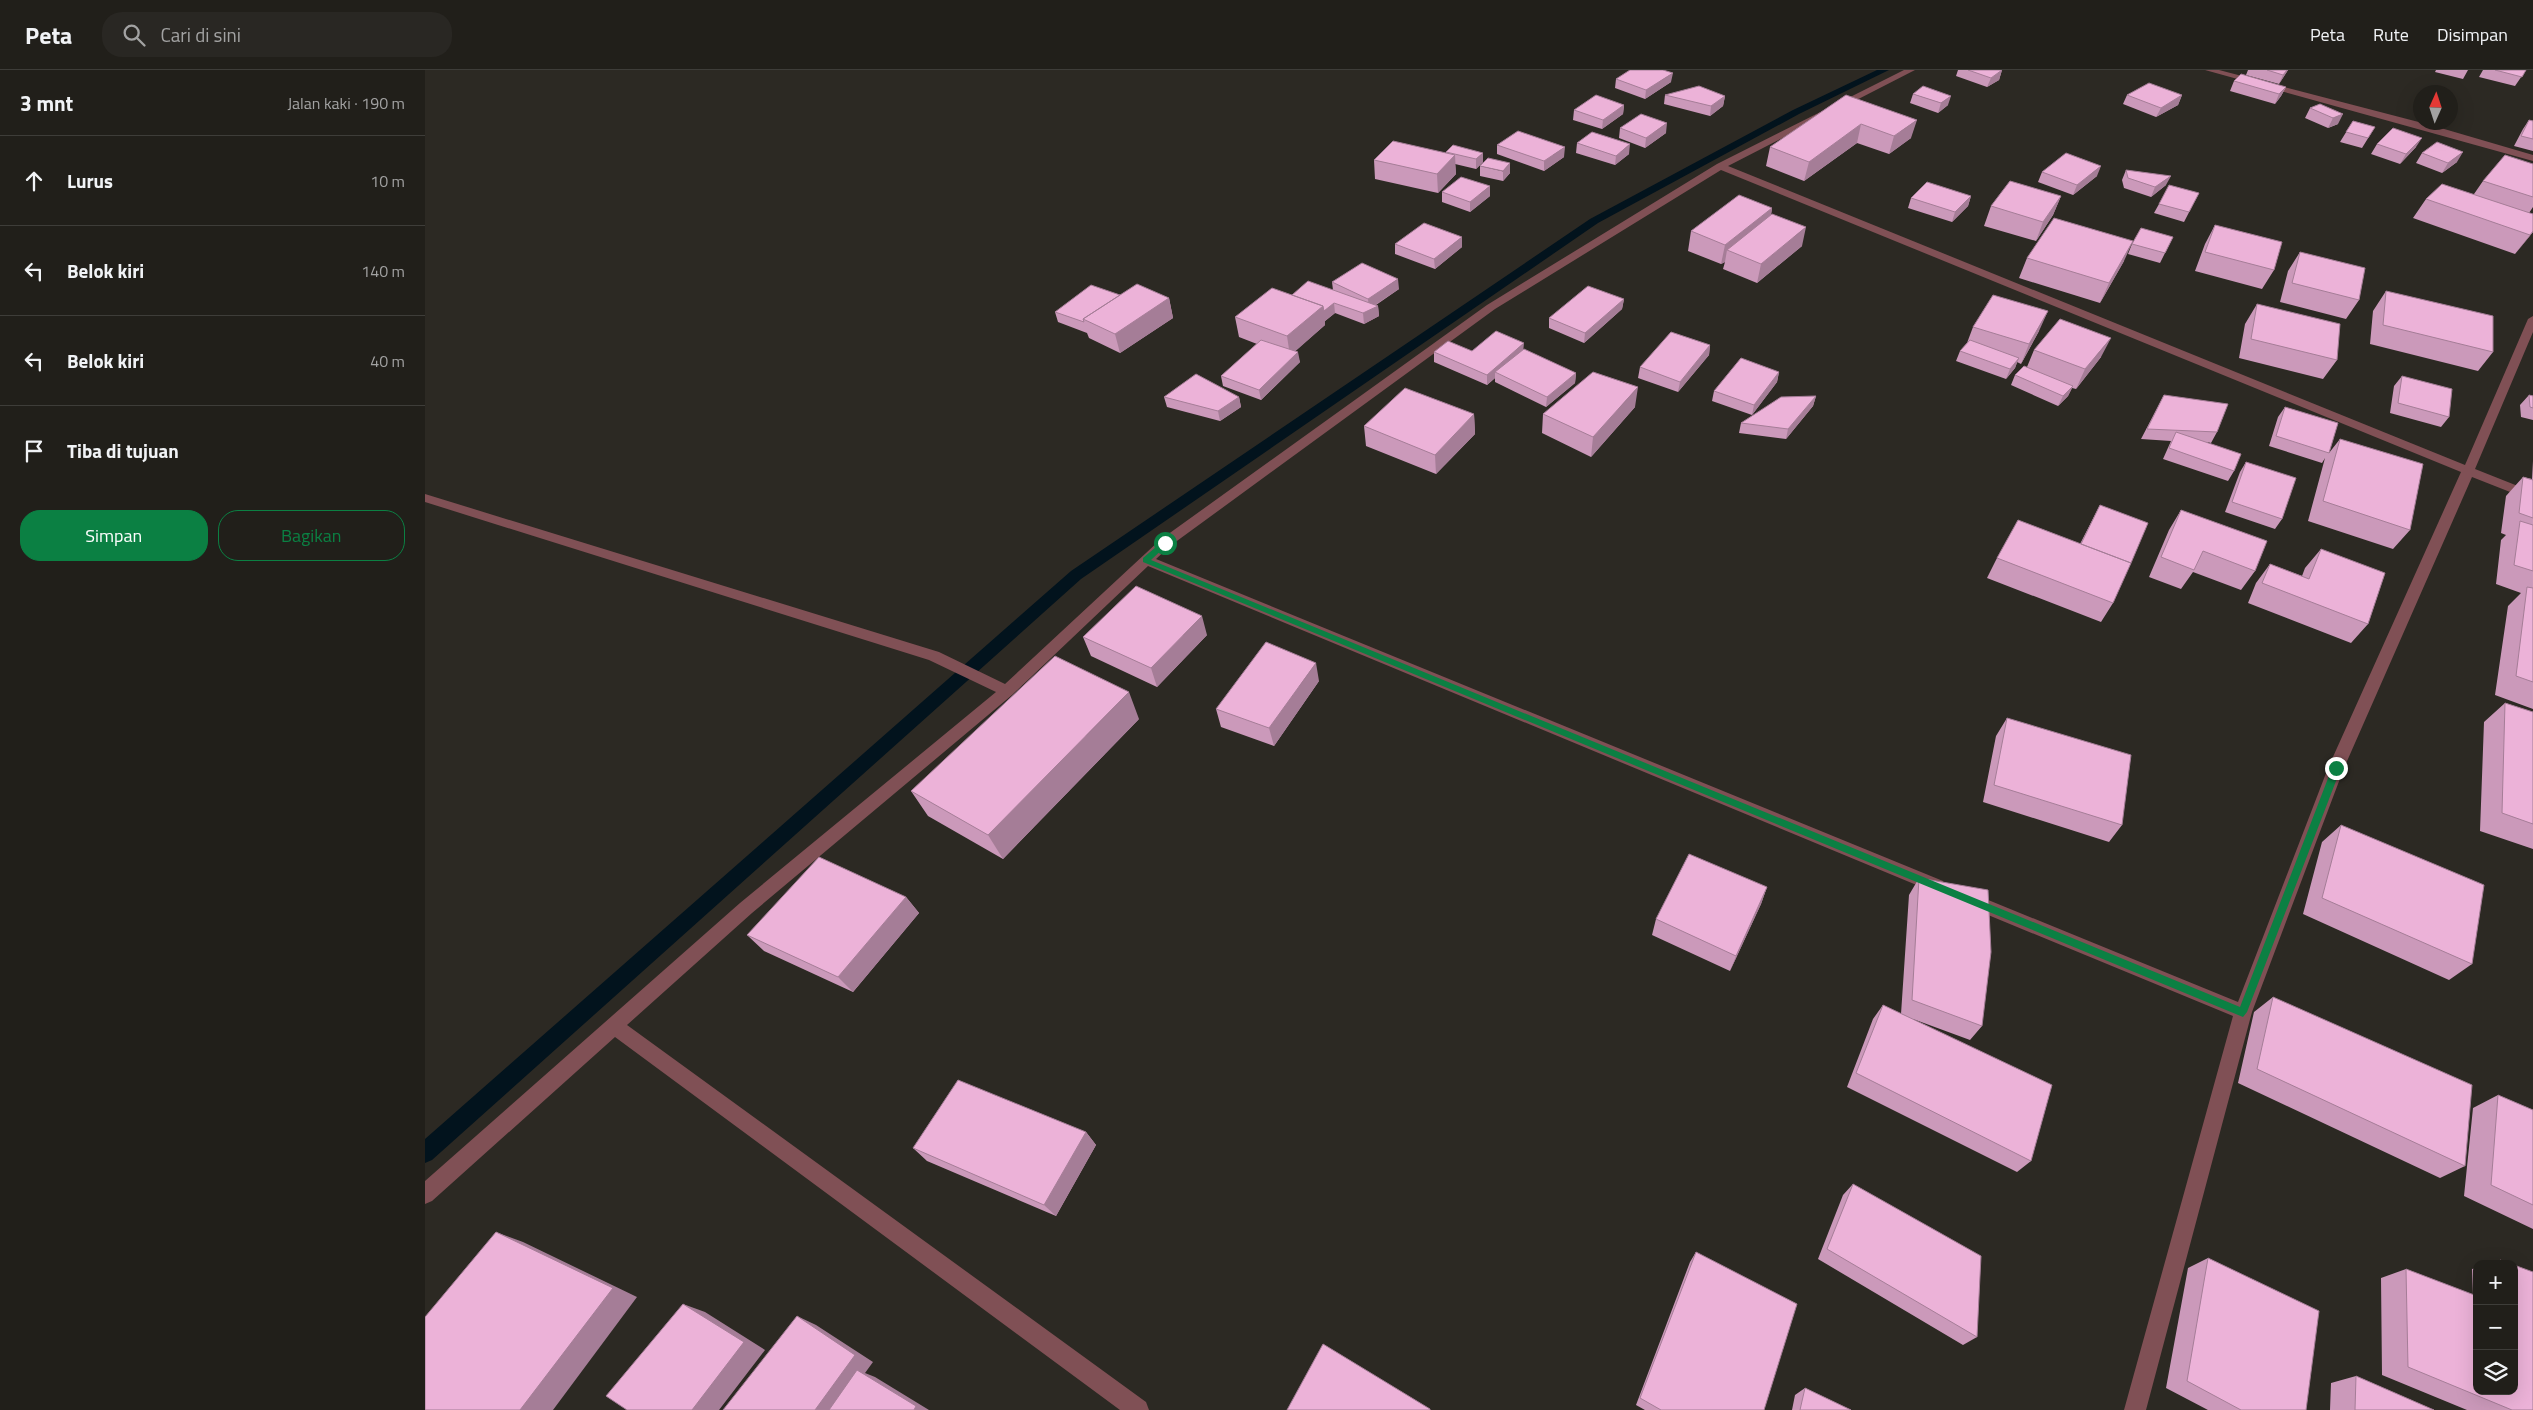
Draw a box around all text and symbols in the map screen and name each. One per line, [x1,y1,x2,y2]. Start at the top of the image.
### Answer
search box [102,12,452,57]
text: Peta [25,17,72,53]
text: Cari di sini [160,20,241,49]
icon: search [120,21,148,49]
text: Peta [2310,21,2345,48]
text: Rute [2373,21,2409,48]
text: Disimpan [2437,21,2508,48]
north arrow [2413,85,2458,130]
text: 3 mnt [20,87,73,119]
text: Jalan kaki · 190 m [287,91,405,115]
text: Lurus [67,166,113,195]
icon: ahead [20,167,48,195]
text: 10 m [370,169,405,193]
text: Belok kiri [67,256,144,285]
icon: left [20,257,48,285]
text: 140 m [361,259,405,283]
text: Belok kiri [67,346,144,375]
icon: left [20,347,48,375]
text: 40 m [370,349,405,373]
text: Tiba di tujuan [67,436,179,465]
icon: arrive [20,437,48,465]
button: Simpan [20,510,208,561]
button: Bagikan [218,510,405,561]
route start [1154,532,1177,555]
route end [2325,757,2348,780]
map controls [2473,1260,2518,1395]
button: + [2473,1260,2518,1305]
button: − [2473,1305,2518,1350]
button: layers [2473,1350,2518,1395]

